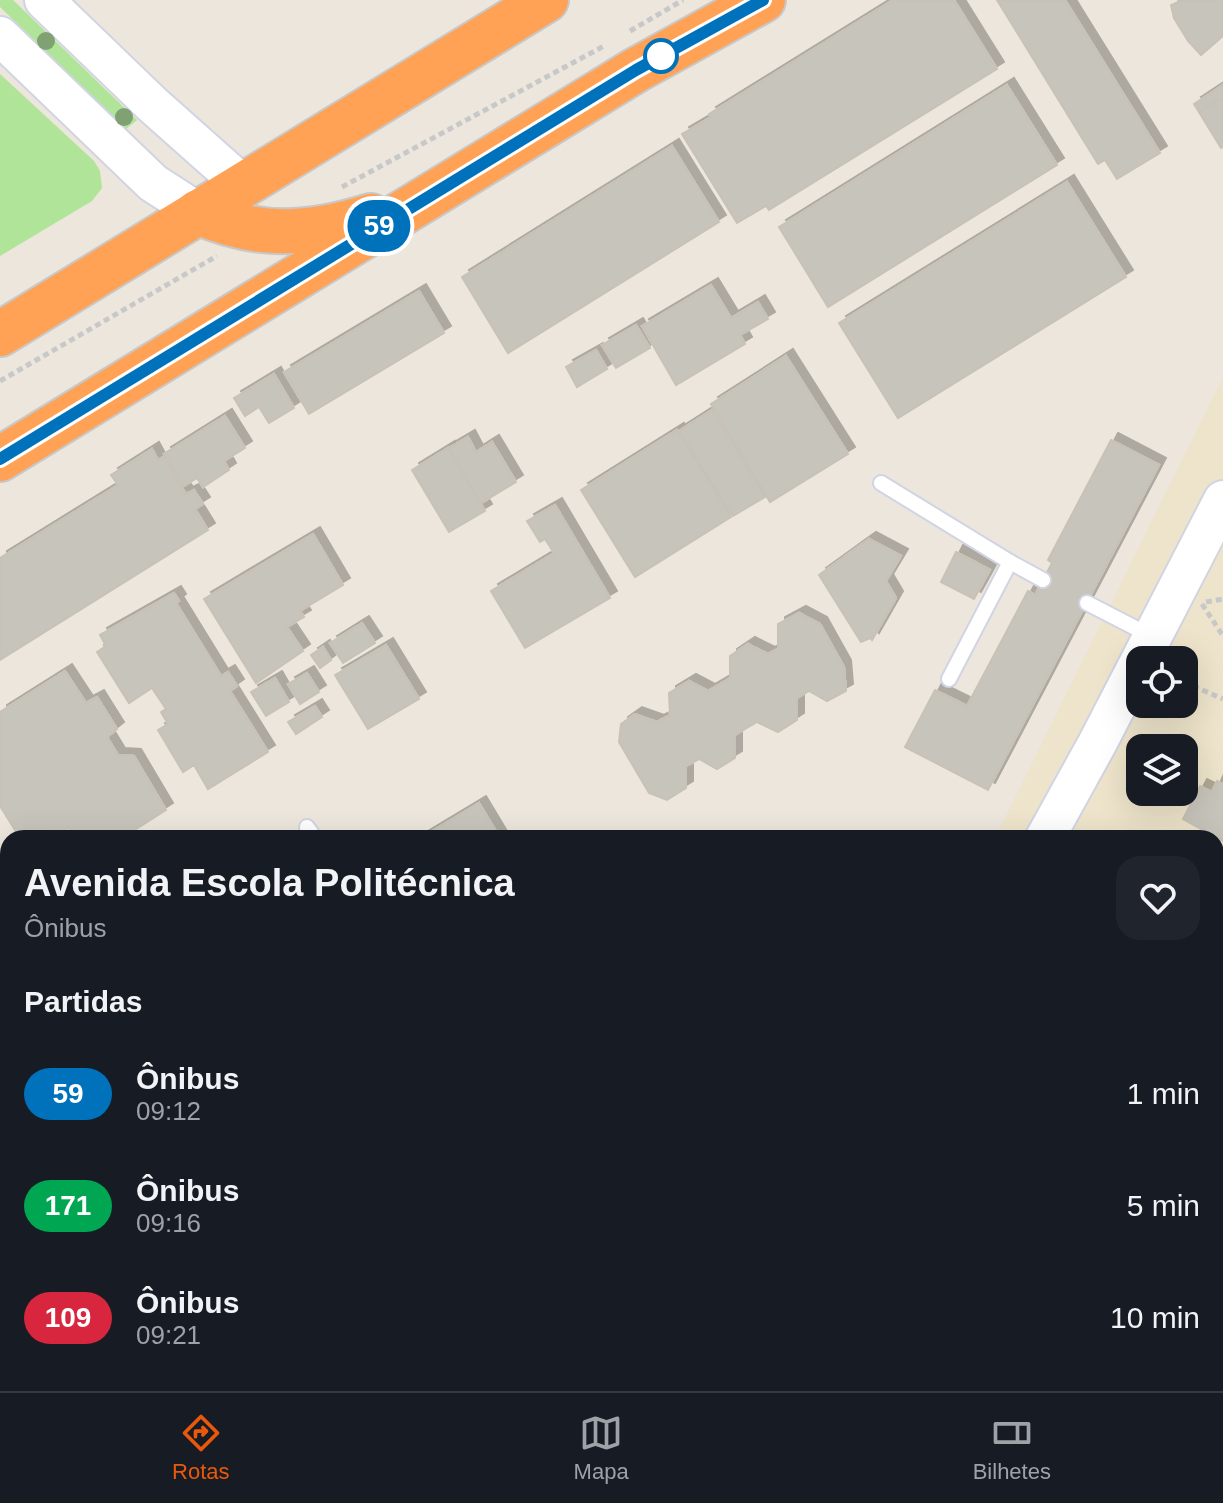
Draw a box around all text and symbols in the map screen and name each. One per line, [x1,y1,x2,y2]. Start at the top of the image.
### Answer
unlabelled marker [644,39,678,73]
line badge: 59 [343,200,415,252]
text: 59 [363,210,395,241]
map controls [1126,646,1198,806]
button: locate [1126,646,1198,718]
button: layers [1126,734,1198,806]
button: heart [1116,856,1200,940]
text: Avenida Escola Politécnica [24,862,515,904]
text: Ônibus [24,913,106,943]
text: Partidas [24,985,142,1018]
text: Ônibus [136,1062,239,1095]
text: 1 min [1127,1077,1200,1110]
text: 59 [52,1078,84,1109]
text: 09:12 [136,1096,201,1126]
text: Ônibus [136,1174,239,1207]
text: 5 min [1127,1189,1200,1222]
text: 171 [45,1190,91,1221]
text: 09:16 [136,1208,201,1238]
text: Ônibus [136,1286,239,1319]
text: 10 min [1110,1301,1200,1334]
text: 109 [45,1302,91,1333]
text: 09:21 [136,1320,201,1350]
tab: Rotas [172,1411,230,1485]
tab: Mapa [574,1411,629,1485]
tab: Bilhetes [973,1411,1051,1485]

